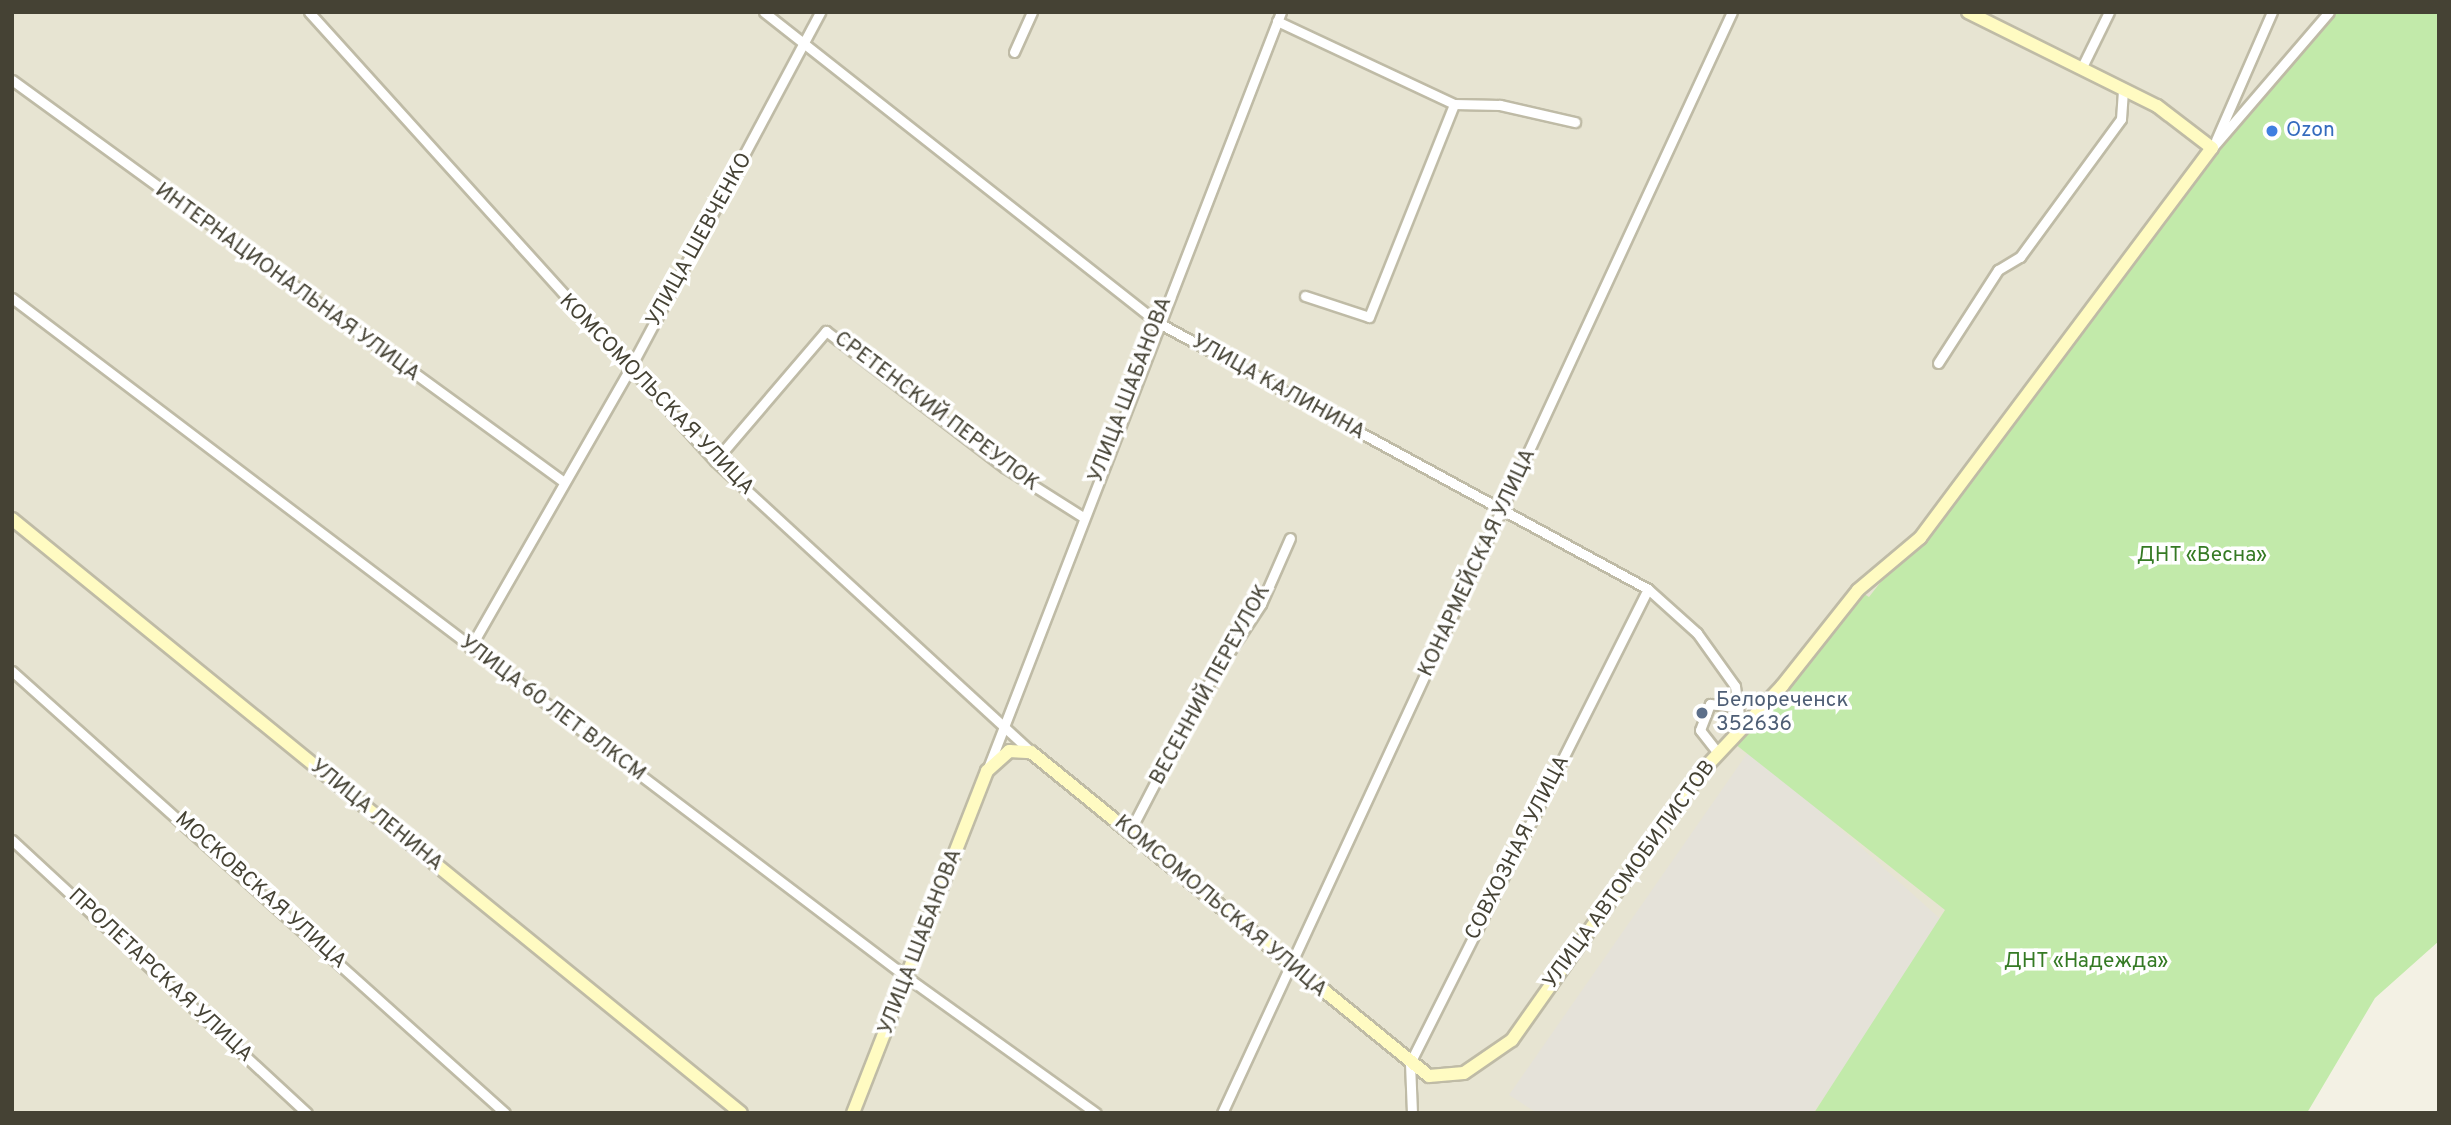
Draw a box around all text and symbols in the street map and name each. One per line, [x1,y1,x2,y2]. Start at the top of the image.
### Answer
place label: Ozon [2286,118,2335,144]
marker: Ozon [2264,123,2280,139]
street label: УЛИЦА ШЕВЧЕНКО [642,148,758,332]
street label: ИНТЕРНАЦИОНАЛЬНАЯ УЛИЦА [150,178,424,388]
street label: КОМСОМОЛЬСКАЯ УЛИЦА [553,289,759,501]
street label: УЛИЦА ШАБАНОВА [1084,293,1178,487]
street label: СРЕТЕНСКИЙ ПЕРЕУЛОК [829,327,1043,497]
street label: УЛИЦА КАЛИНИНА [1187,330,1369,446]
street label: КОНАРМЕЙСКАЯ УЛИЦА [1414,445,1542,681]
park label: ДНТ «Весна» [2136,543,2268,569]
street label: ВЕСЕННИЙ ПЕРЕУЛОК [1145,580,1277,790]
street label: УЛИЦА 60 ЛЕТ ВЛКСМ [453,630,651,788]
place label: Белореченск 352636 [1716,688,1848,738]
marker: Белореченск 352636 [1694,705,1710,721]
street label: СОВХОЗНАЯ УЛИЦА [1461,752,1575,944]
street label: УЛИЦА ЛЕНИНА [304,754,448,878]
street label: УЛИЦА АВТОМОБИЛИСТОВ [1538,755,1722,995]
street label: МОСКОВСКАЯ УЛИЦА [169,807,351,975]
street label: КОМСОМОЛЬСКАЯ УЛИЦА [1109,811,1331,1003]
street label: УЛИЦА ШАБАНОВА [874,845,968,1039]
street label: ПРОЛЕТАРСКАЯ УЛИЦА [63,884,257,1068]
park label: ДНТ «Надежда» [2003,949,2169,975]

